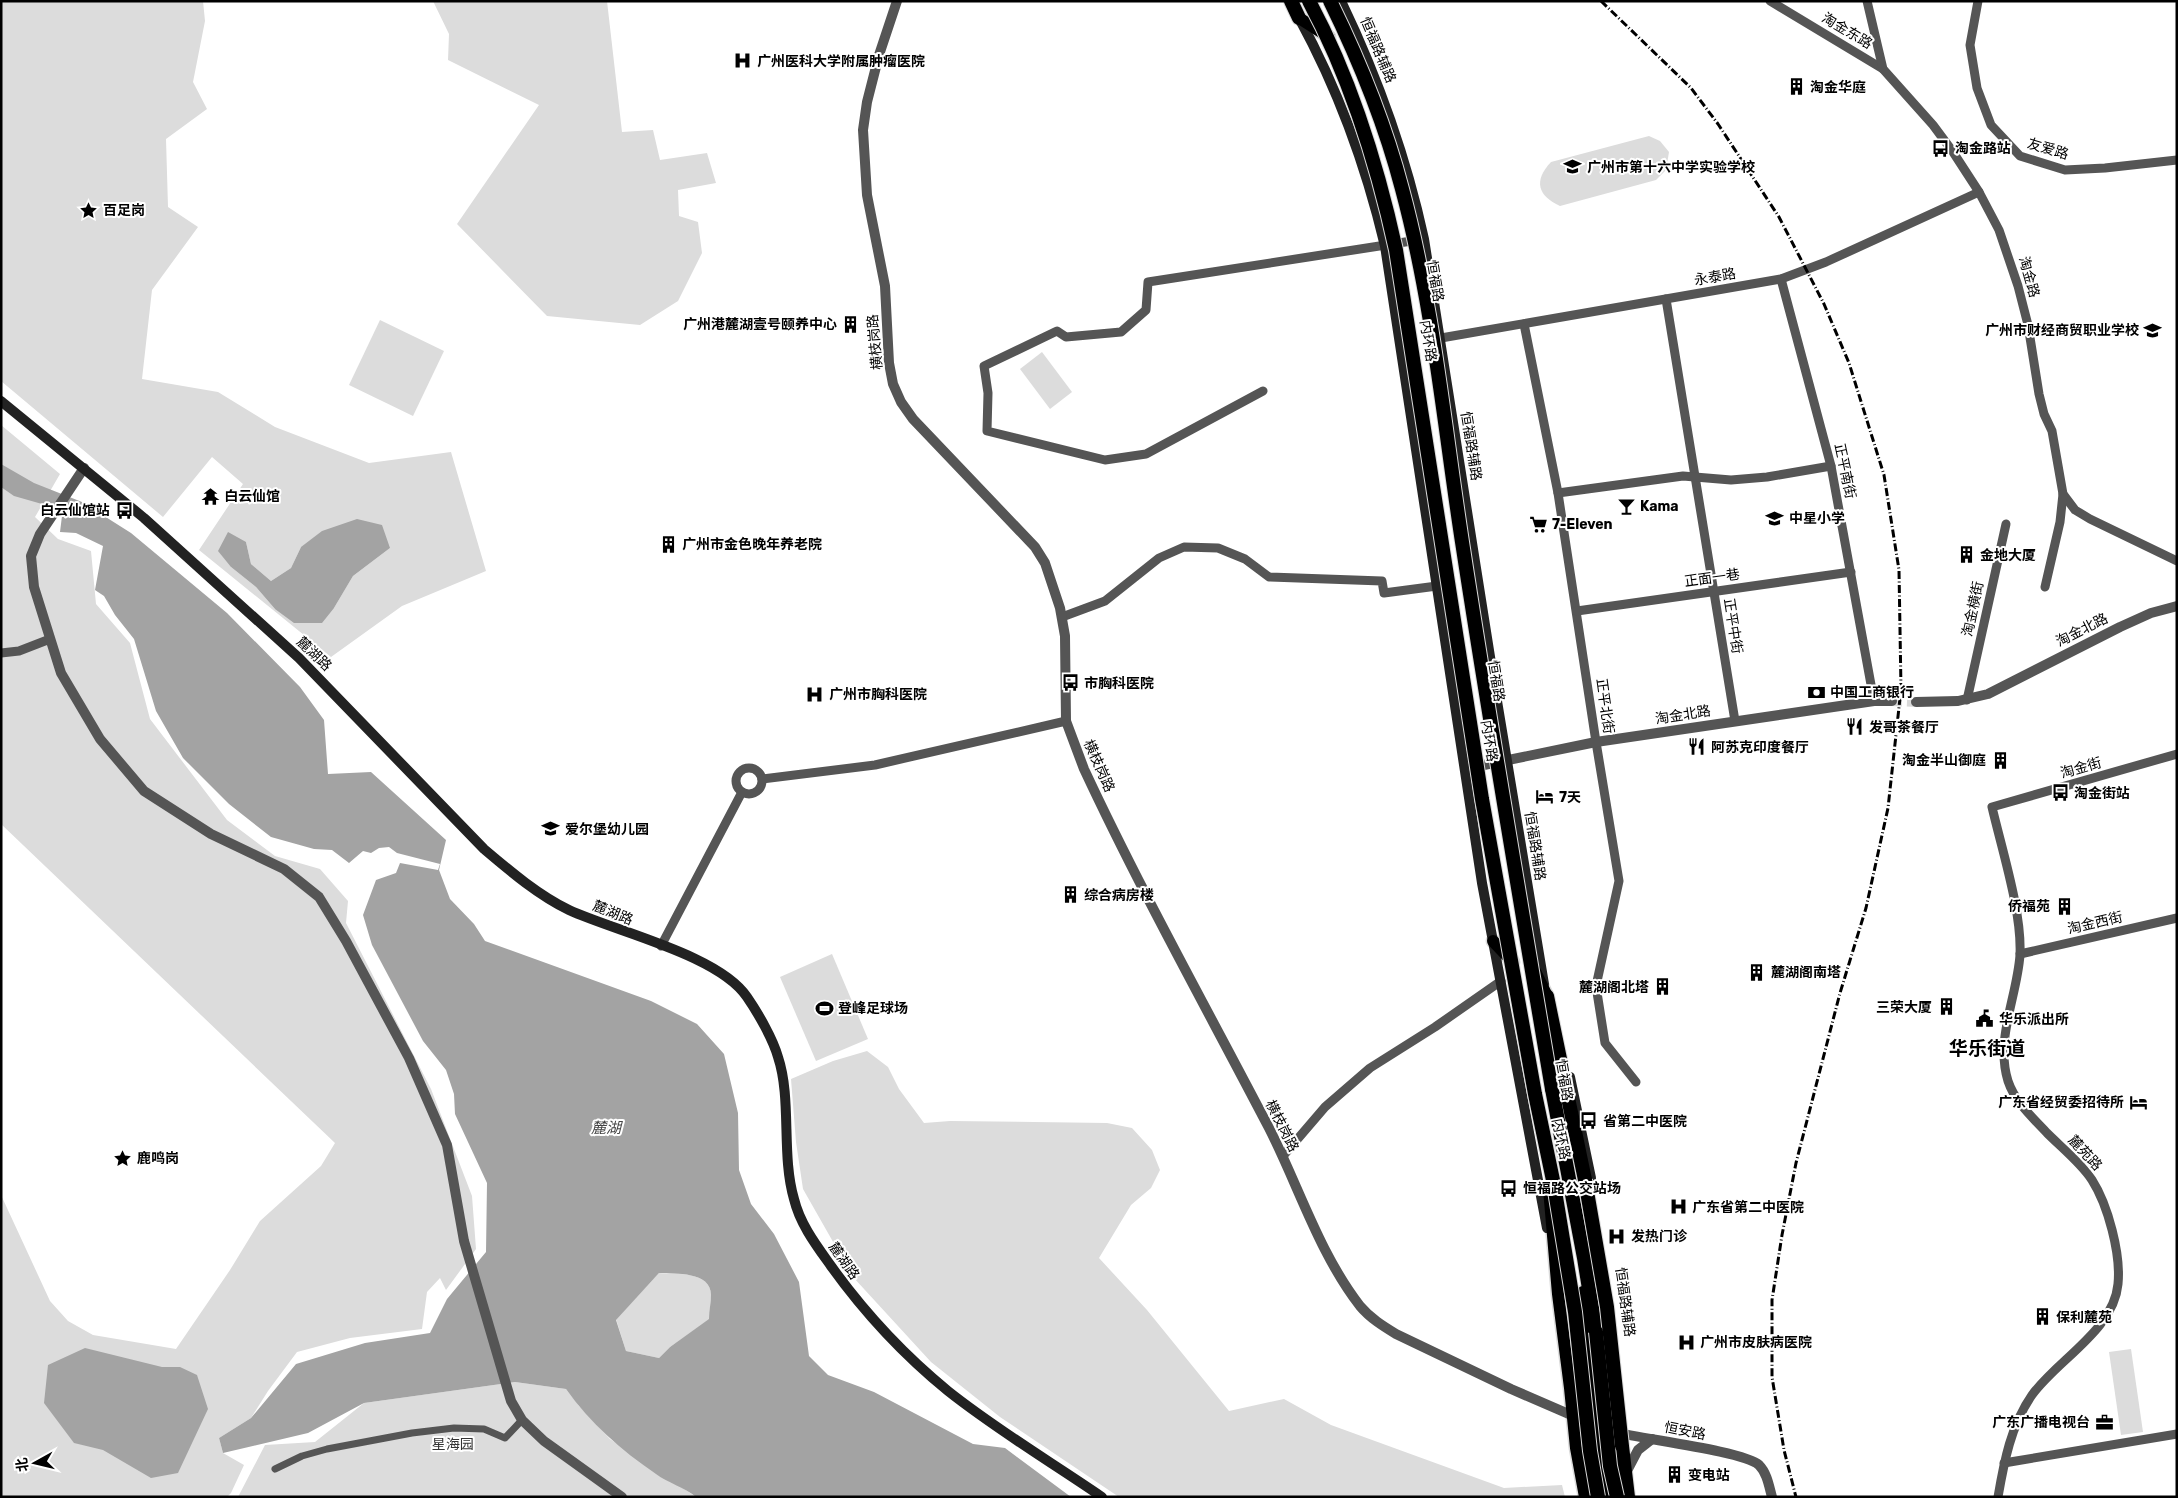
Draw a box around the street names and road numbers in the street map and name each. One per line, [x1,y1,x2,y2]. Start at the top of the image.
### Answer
street label: 淘金东路 [1819,9,1875,53]
street label: 恒福路辅路 [1357,14,1399,86]
street label: 友爱路 [2025,135,2071,163]
street label: 淘金路 [2015,254,2043,300]
street label: 恒福路 [1423,259,1447,303]
street label: 永泰路 [1693,265,1737,289]
street label: 横枝岗路 [864,313,886,371]
street label: 内环路 [1416,319,1440,363]
street label: 恒福路辅路 [1457,410,1485,482]
street label: 正平南街 [1831,442,1859,500]
street label: 正面一巷 [1683,566,1741,590]
street label: 淘金横街 [1959,580,1987,638]
street label: 正平中街 [1720,597,1746,655]
street label: 淘金北路 [2053,610,2111,650]
street label: 麓湖路 [293,633,335,675]
street label: 恒福路 [1484,659,1508,703]
street label: 正平北街 [1593,677,1617,735]
street label: 淘金北路 [1654,702,1712,728]
street label: 内环路 [1477,719,1501,763]
street label: 横枝岗路 [1080,737,1118,795]
street label: 淘金街 [2058,754,2104,782]
street label: 恒福路辅路 [1521,810,1549,882]
street label: 麓湖路 [590,897,636,929]
street label: 淘金西街 [2066,908,2124,938]
street label: 恒福路 [1552,1058,1576,1102]
street label: 横枝岗路 [1262,1097,1302,1155]
street label: 内环路 [1548,1117,1574,1161]
street label: 麓苑路 [2064,1132,2106,1174]
street label: 麓湖路 [825,1239,863,1283]
street label: 恒福路辅路 [1612,1266,1638,1338]
street label: 恒安路 [1663,1419,1707,1443]

